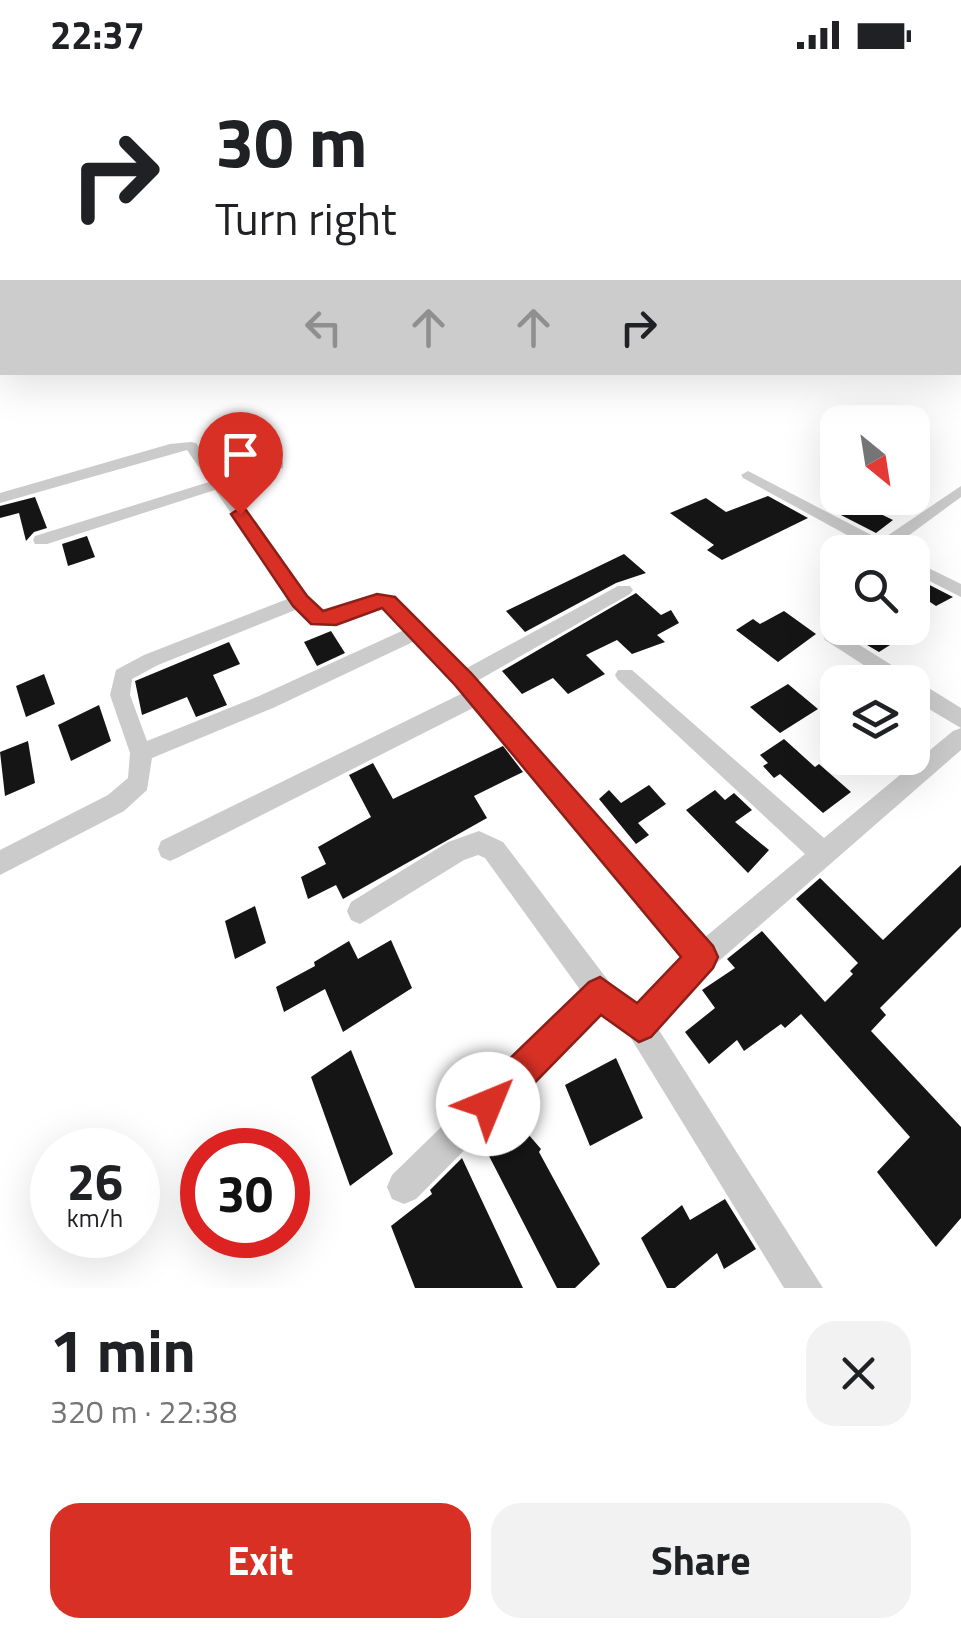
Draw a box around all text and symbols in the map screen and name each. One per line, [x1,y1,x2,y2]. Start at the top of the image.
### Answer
text: 22:37 [50,6,145,64]
text: 30 m [215,88,368,194]
icon: right [50,110,180,240]
text: Turn right [215,184,397,252]
icon: left [296,300,351,355]
icon: ahead [401,300,456,355]
icon: ahead [506,300,561,355]
icon: right [611,300,666,355]
north arrow [820,405,930,515]
map controls [820,405,930,775]
pin [198,412,283,515]
icon: arrive [213,427,268,482]
button: search [820,535,930,645]
button: layers [820,665,930,775]
position arrow [436,1052,540,1156]
speed limit sign: 30 [180,1128,310,1258]
text: 26 [67,1143,123,1219]
text: km/h [67,1199,123,1237]
text: 1 min [50,1304,196,1395]
button: close [806,1321,911,1426]
text: 320 m · 22:38 [50,1387,237,1435]
button: Exit [50,1503,471,1618]
button: Share [491,1503,911,1618]

